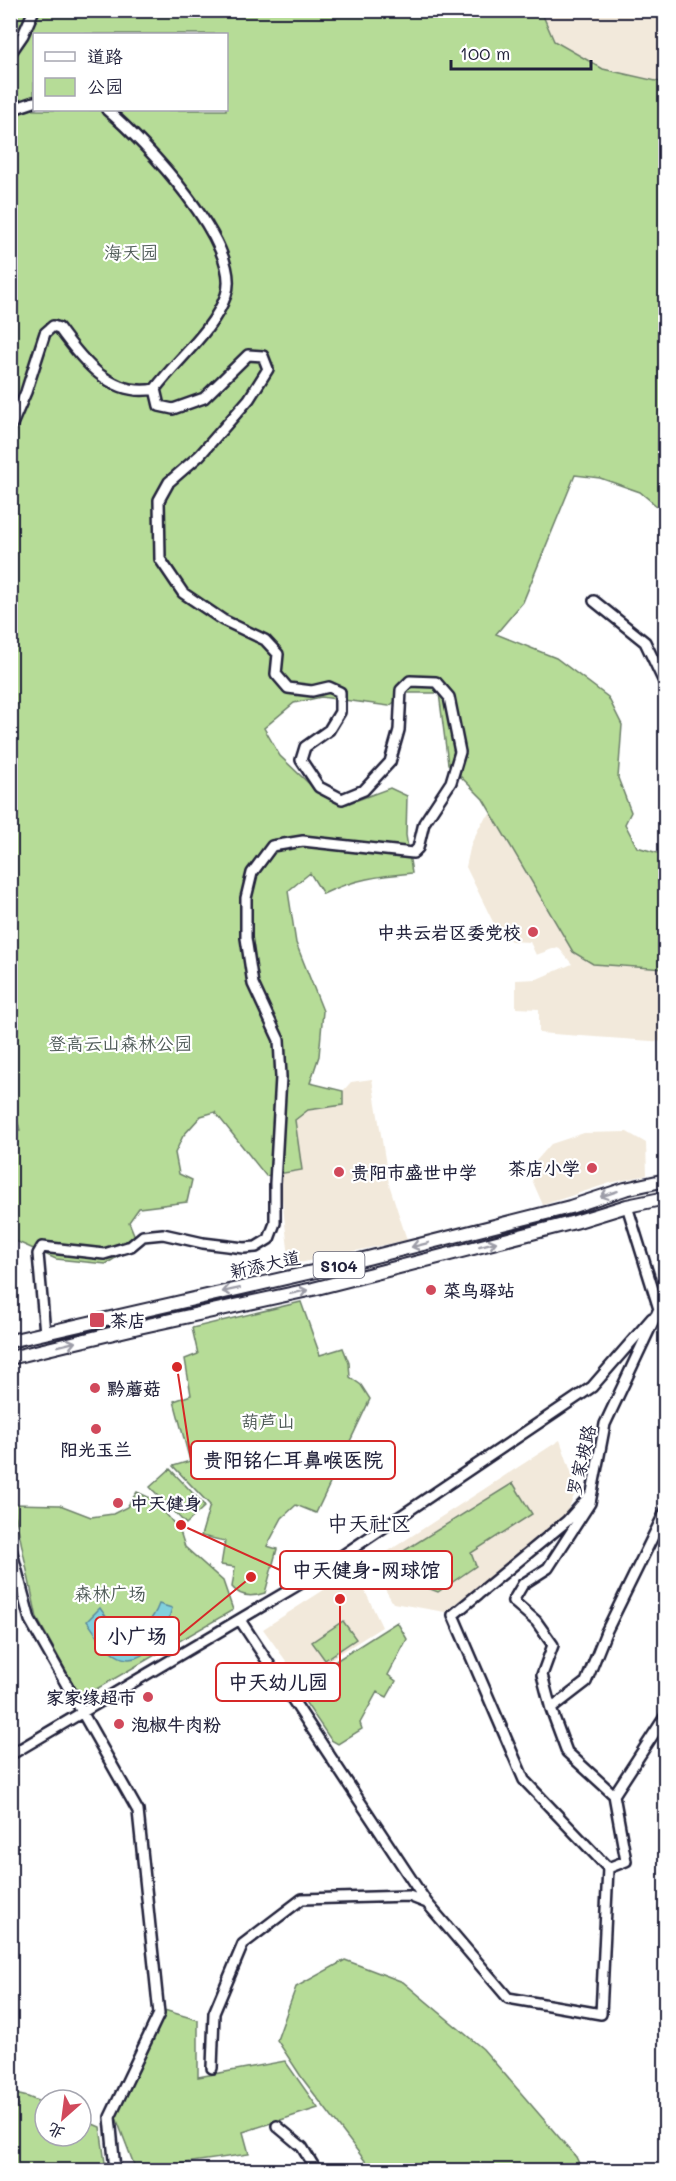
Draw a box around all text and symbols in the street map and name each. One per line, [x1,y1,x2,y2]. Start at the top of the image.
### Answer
legend [33,33,228,111]
scale bar [451,33,590,71]
text: 100 m [460,41,510,65]
text: 道路 [87,44,123,68]
text: 公园 [87,74,123,98]
park label: 海天园 [104,240,158,264]
place label: 中共云岩区委党校 [377,920,521,944]
marker: 中共云岩区委党校 [526,925,540,939]
park label: 登高云山森林公园 [48,1031,192,1055]
place label: 茶店小学 [508,1156,580,1180]
place label: 贵阳市盛世中学 [351,1160,477,1184]
marker: 茶店小学 [585,1161,599,1175]
marker: 贵阳市盛世中学 [332,1165,346,1179]
one-way arrow [600,1189,619,1200]
one-way arrow [478,1238,497,1250]
one-way arrow [411,1239,430,1251]
street label: 新添大道 [227,1245,303,1283]
road number: S104 [314,1252,364,1278]
place label: 菜鸟驿站 [443,1278,515,1302]
marker: 菜鸟驿站 [424,1283,438,1297]
one-way arrow [222,1284,241,1296]
one-way arrow [289,1286,308,1298]
place label: 茶店 [110,1308,146,1332]
marker: 茶店 [88,1311,106,1329]
one-way arrow [58,1338,77,1350]
place label: 黔蘑菇 [107,1376,161,1400]
marker: 黔蘑菇 [88,1381,102,1395]
park label: 葫芦山 [241,1409,295,1433]
marker: 阳光玉兰 [89,1422,103,1436]
street label: 罗家坡路 [561,1422,601,1498]
place label: 阳光玉兰 [60,1437,132,1461]
callout: 贵阳铭仁耳鼻喉医院 [191,1441,395,1479]
text: 贵阳铭仁耳鼻喉医院 [203,1446,383,1472]
place label: 中天健身 [130,1491,202,1515]
marker: 中天健身 [111,1496,125,1510]
district label: 中天社区 [327,1509,411,1536]
callout: 中天健身-网球馆 [280,1551,452,1589]
text: 中天健身-网球馆 [292,1556,440,1582]
park label: 森林广场 [74,1581,146,1605]
callout: 小广场 [95,1617,179,1655]
text: 小广场 [107,1622,167,1648]
callout: 中天幼儿园 [216,1663,340,1701]
text: 中天幼儿园 [228,1668,328,1694]
place label: 家家缘超市 [46,1685,136,1709]
marker: 家家缘超市 [141,1690,155,1704]
place label: 泡椒牛肉粉 [131,1712,221,1736]
marker: 泡椒牛肉粉 [112,1717,126,1731]
north arrow [33,2088,93,2148]
text: 北 [44,2119,68,2145]

